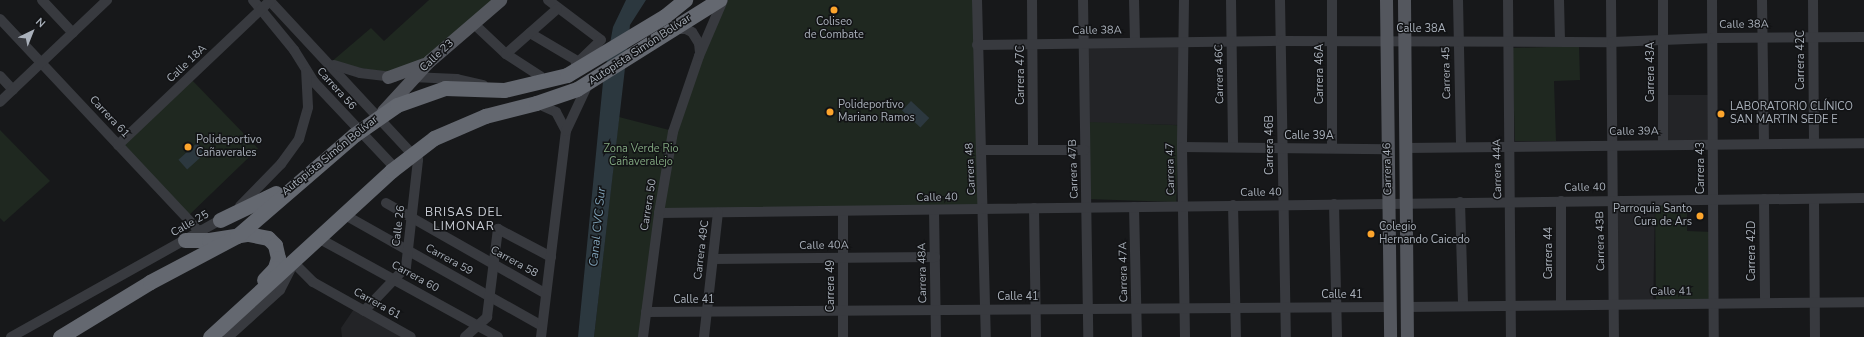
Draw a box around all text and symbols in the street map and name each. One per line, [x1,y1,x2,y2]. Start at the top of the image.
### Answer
marker: Coliseo de Combate [829,5,839,15]
north arrow [12,12,52,52]
street label: Autopista Simón Bolívar [586,12,694,88]
text: N [32,15,49,31]
place label: Coliseo de Combate [804,16,864,42]
street label: Calle 38A [1719,18,1769,32]
street label: Calle 38A [1396,22,1446,36]
street label: Calle 38A [1072,24,1122,38]
street label: Carrera 42C [1794,30,1808,90]
street label: Calle 23 [417,37,457,75]
street label: Calle 18A [164,42,210,86]
street label: Carrera 43A [1644,42,1658,102]
street label: Carrera 46C [1213,44,1227,104]
street label: Carrera 46A [1313,44,1327,104]
street label: Carrera 47C [1014,45,1028,105]
street label: Carrera 45 [1440,47,1454,99]
street label: Carrera 56 [314,65,358,113]
street label: Carrera 61 [86,93,132,141]
place label: Polideportivo Mariano Ramos [838,99,915,125]
place label: LABORATORIO CLÍNICO SAN MARTIN SEDE E [1730,101,1853,127]
marker: Polideportivo Mariano Ramos [825,107,835,117]
marker: LABORATORIO CLÍNICO SAN MARTIN SEDE E [1715,108,1727,120]
street label: Autopista Simón Bolívar [279,113,381,199]
street label: Carrera 46B [1263,115,1277,175]
street label: Calle 39A [1609,125,1659,139]
street label: Calle 39A [1284,129,1334,143]
place label: Polideportivo Cañaverales [196,134,262,160]
street label: Carrera 47B [1066,139,1082,199]
street label: Carrera 44A [1491,139,1505,199]
marker: Polideportivo Cañaverales [183,142,193,152]
street label: Carrera 48 [963,142,979,196]
street label: Carrera 43 [1694,142,1708,194]
park label: Zona Verde Rio Cañaveralejo [603,143,679,169]
street label: Carrera 47 [1164,143,1178,195]
street label: Carrera 46 [1381,143,1395,195]
street label: Carrera 50 [638,178,660,232]
street label: Calle 40 [1564,181,1606,195]
street label: Calle 40 [1240,186,1282,200]
water label: Canal CVC Sur [587,187,609,267]
street label: Calle 40 [916,191,958,205]
place label: Parroquia Santo Cura de Ars [1613,203,1692,229]
street label: Calle 26 [390,205,408,247]
district label: BRISAS DEL LIMONAR [425,206,503,234]
street label: Calle 25 [169,208,211,240]
street label: Carrera 43B [1594,211,1608,271]
marker: Parroquia Santo Cura de Ars [1695,211,1705,221]
street label: Carrera 49C [692,219,712,281]
place label: Colegio Hernando Caicedo [1379,221,1470,247]
street label: Carrera 42D [1745,221,1759,281]
street label: Carrera 44 [1542,227,1556,279]
marker: Colegio Hernando Caicedo [1366,229,1376,239]
street label: Calle 40A [799,239,849,253]
street label: Carrera 59 [423,242,475,278]
street label: Carrera 47A [1117,242,1131,302]
street label: Carrera 48A [916,243,930,303]
street label: Carrera 58 [488,244,540,280]
street label: Carrera 60 [389,259,441,295]
street label: Carrera 49 [824,260,838,312]
street label: Calle 41 [1650,285,1692,299]
street label: Carrera 61 [351,286,403,322]
street label: Calle 41 [1321,288,1363,302]
street label: Calle 41 [997,290,1039,304]
street label: Calle 41 [673,293,715,307]

